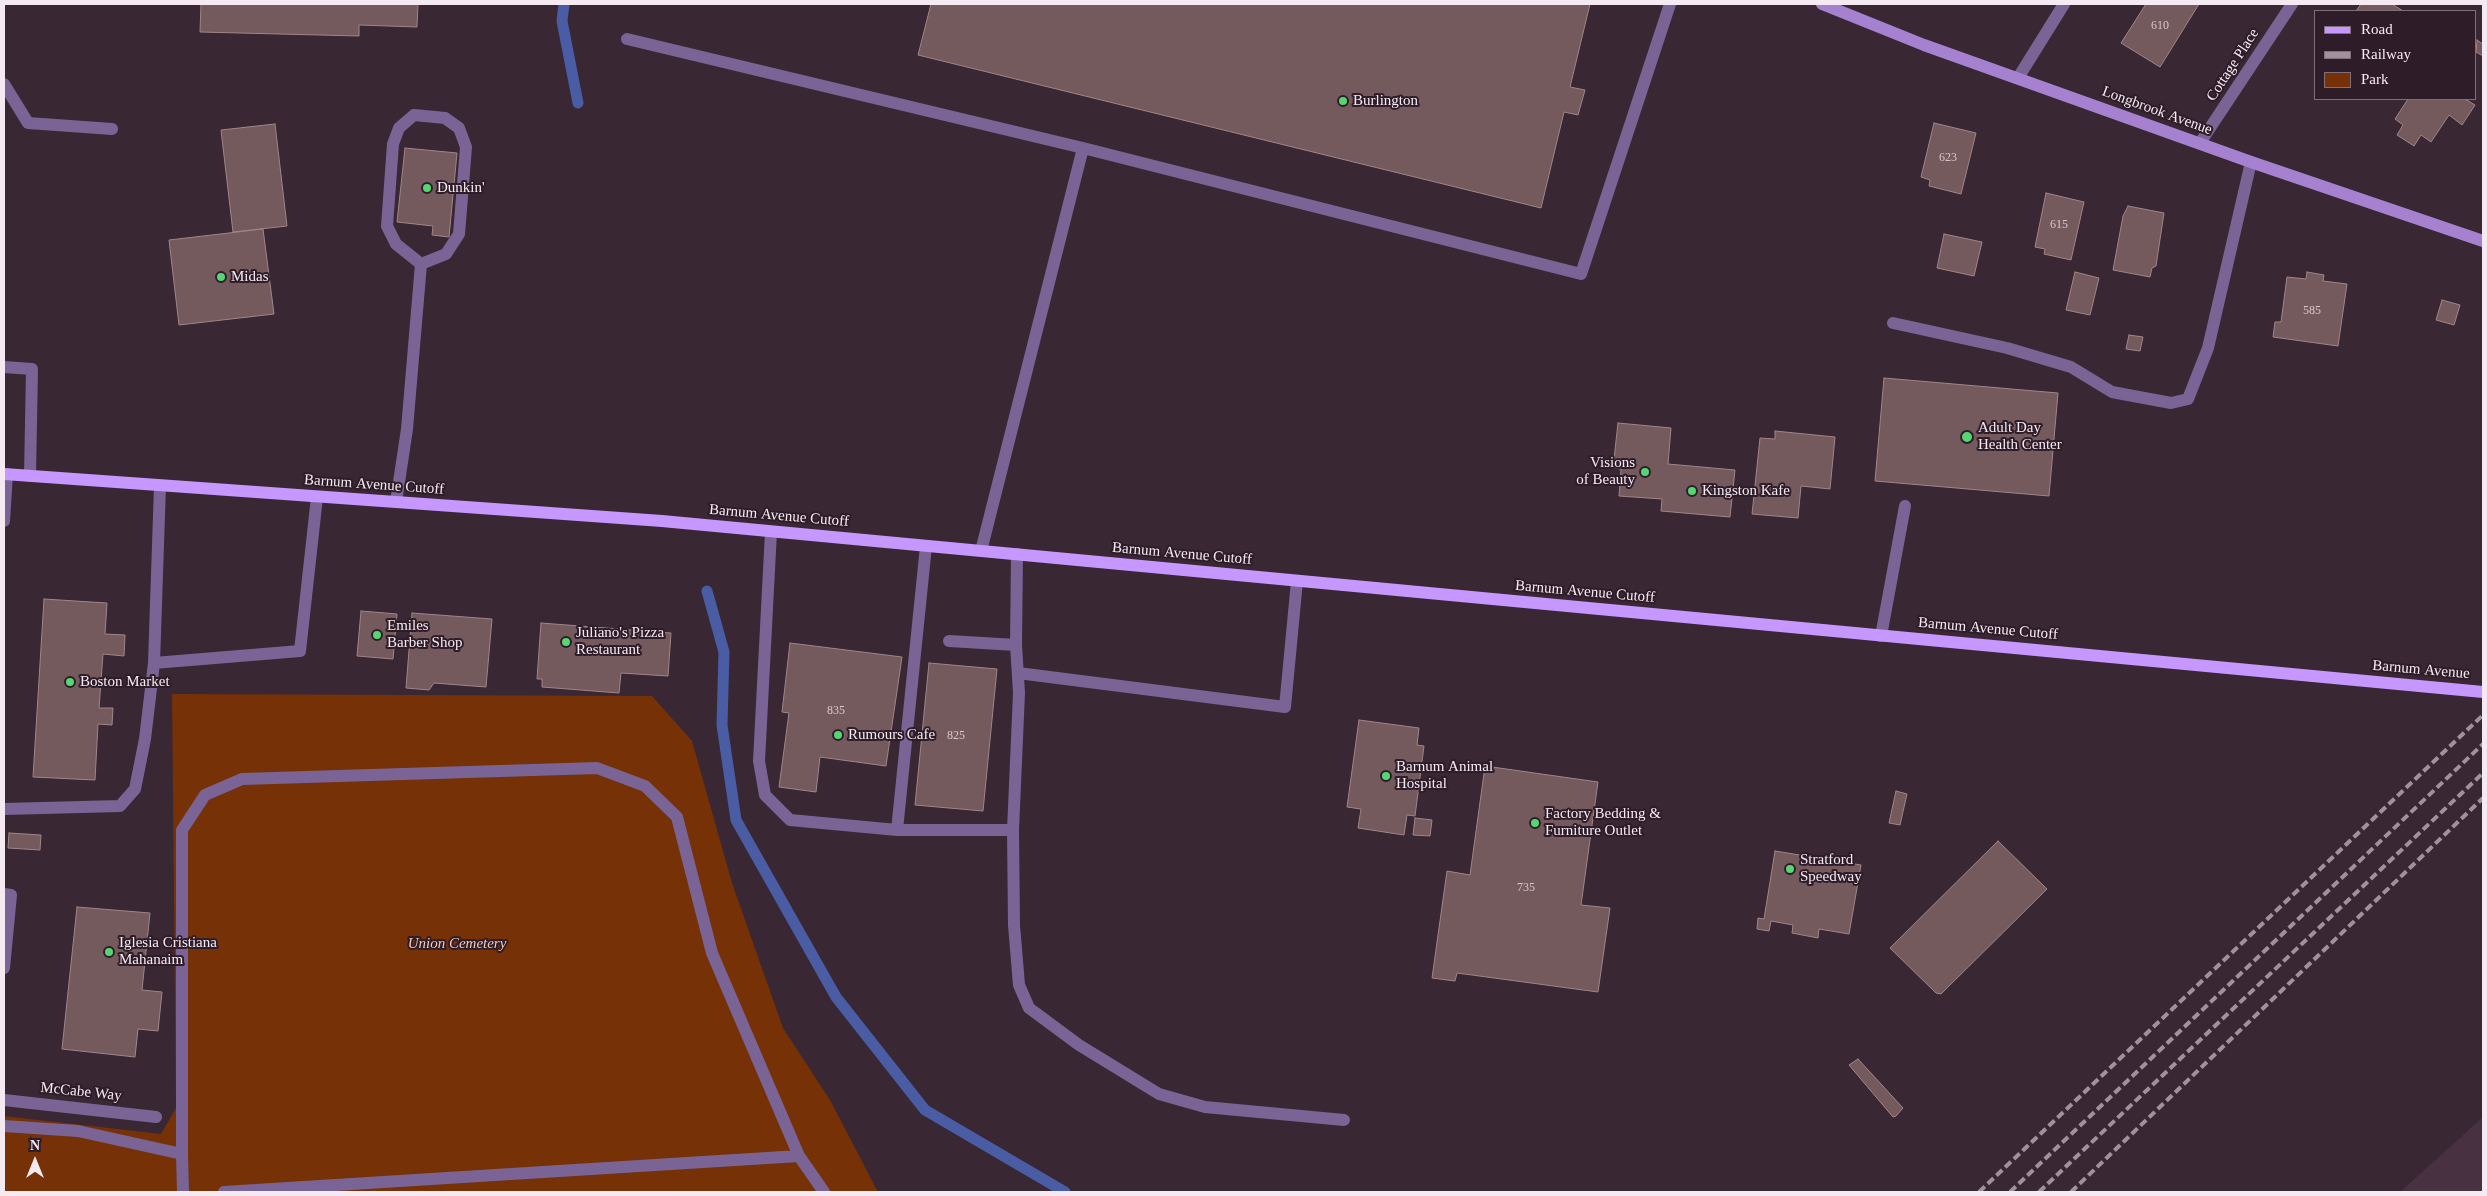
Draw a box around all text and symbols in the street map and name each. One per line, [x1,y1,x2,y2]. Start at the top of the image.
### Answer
legend [2314,10,2477,100]
house number: 610 [2151,19,2169,33]
text: Road [2361,21,2393,37]
street label: Cottage Place [2203,25,2263,105]
text: Railway [2361,46,2411,62]
text: Park [2361,71,2389,87]
street label: Longbrook Avenue [2099,83,2215,139]
place label: Burlington [1353,92,1418,110]
marker: Burlington [1337,95,1349,107]
house number: 623 [1939,151,1957,165]
place label: Dunkin' [437,179,485,197]
marker: Dunkin' [421,182,433,194]
house number: 615 [2050,218,2068,232]
place label: Midas [231,268,268,286]
marker: Midas [215,271,227,283]
house number: 585 [2303,304,2321,318]
place label: Adult Day Health Center [1978,419,2062,454]
marker: Adult Day Health Center [1960,430,1974,444]
place label: Visions of Beauty [1576,454,1635,489]
marker: Visions of Beauty [1639,466,1651,478]
street label: Barnum Avenue Cutoff [303,471,445,499]
place label: Kingston Kafe [1702,482,1790,500]
marker: Kingston Kafe [1686,485,1698,497]
street label: Barnum Avenue Cutoff [708,501,850,531]
street label: Barnum Avenue Cutoff [1111,539,1253,569]
street label: Barnum Avenue Cutoff [1514,577,1656,607]
street label: Barnum Avenue Cutoff [1917,614,2059,644]
place label: Emiles Barber Shop [387,617,462,652]
place label: Juliano's Pizza Restaurant [576,624,664,659]
marker: Emiles Barber Shop [371,629,383,641]
marker: Juliano's Pizza Restaurant [560,636,572,648]
street label: Barnum Avenue [2372,657,2470,683]
place label: Boston Market [80,673,170,691]
marker: Boston Market [64,676,76,688]
house number: 835 [827,704,845,718]
place label: Rumours Cafe [848,726,935,744]
marker: Rumours Cafe [832,729,844,741]
house number: 825 [947,729,965,743]
place label: Barnum Animal Hospital [1396,758,1493,793]
marker: Barnum Animal Hospital [1380,770,1392,782]
place label: Factory Bedding & Furniture Outlet [1545,805,1661,840]
marker: Factory Bedding & Furniture Outlet [1529,817,1541,829]
place label: Stratford Speedway [1800,851,1862,886]
marker: Stratford Speedway [1784,863,1796,875]
house number: 735 [1517,881,1535,895]
place label: Iglesia Cristiana Mahanaim [119,934,217,969]
park label: Union Cemetery [408,935,506,953]
marker: Iglesia Cristiana Mahanaim [103,946,115,958]
street label: McCabe Way [39,1079,123,1105]
north arrow [10,1136,60,1186]
text: N [30,1138,40,1153]

